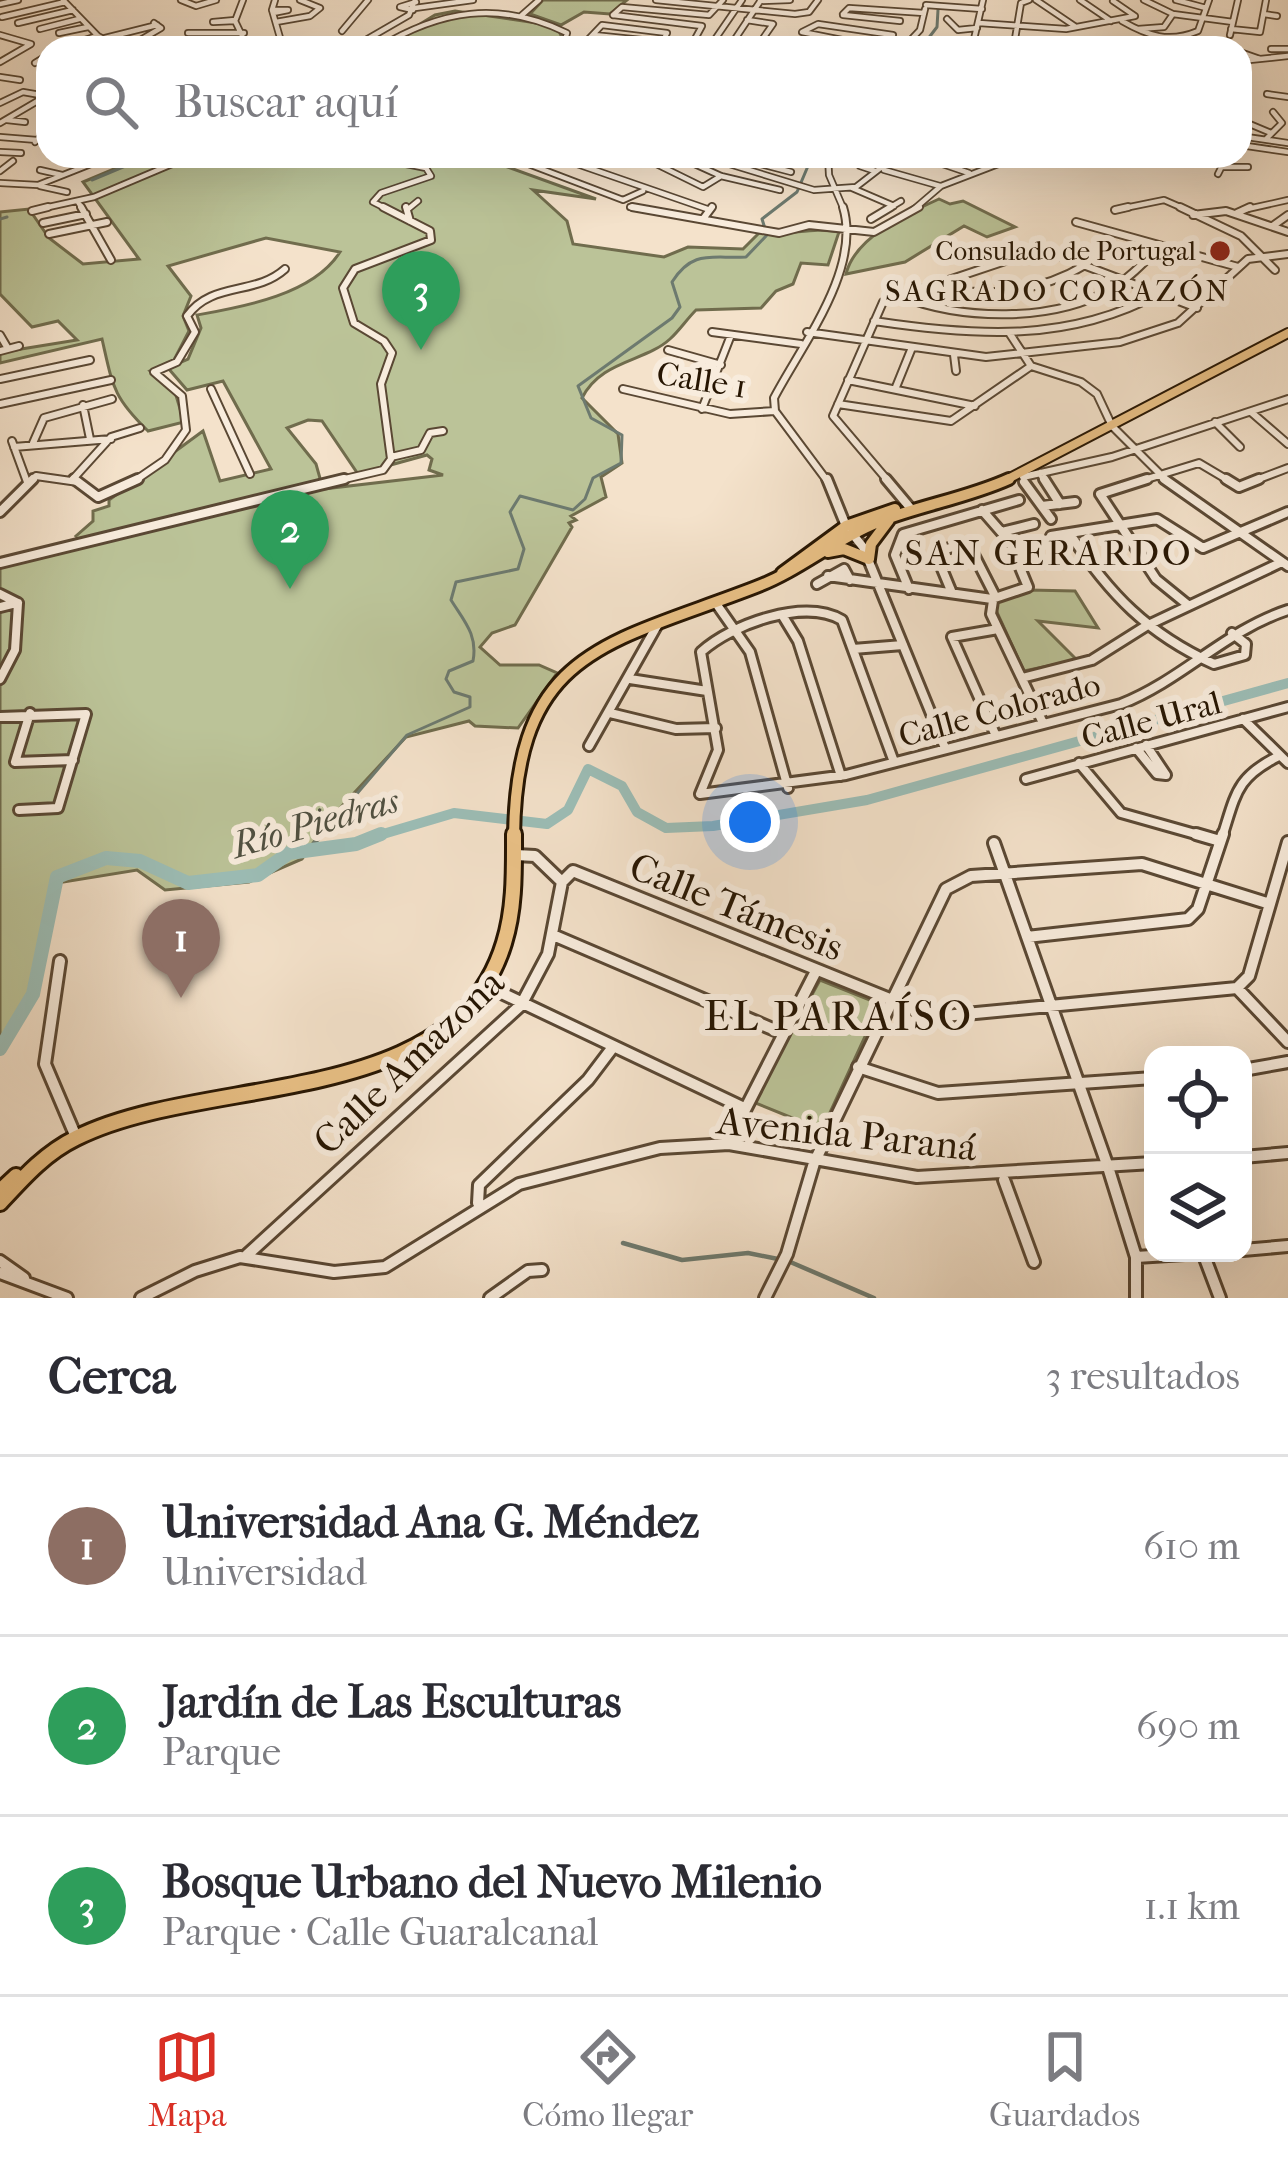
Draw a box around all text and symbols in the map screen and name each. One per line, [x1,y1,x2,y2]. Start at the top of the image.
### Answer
search box [36,36,1252,168]
icon: search [78,69,144,135]
text: Buscar aquí [174,76,398,129]
place label: Consulado de Portugal [935,235,1197,267]
marker: Consulado de Portugal [1207,238,1233,264]
pin: 3 [382,251,460,350]
district label: SAGRADO CORAZÓN [885,274,1231,309]
street label: Calle 1 [654,354,750,407]
pin: 2 [251,490,329,589]
district label: SAN GERARDO [905,532,1193,574]
street label: Calle Colorado [894,665,1104,756]
street label: Calle Ural [1077,683,1225,758]
water label: Río Piedras [225,779,404,867]
your location [720,792,780,852]
street label: Calle Támesis [623,843,850,971]
pin: 1 [142,899,220,998]
street label: Calle Amazona [304,959,514,1164]
district label: EL PARAÍSO [704,991,974,1041]
map controls [1144,1046,1252,1262]
button: locate [1144,1046,1252,1154]
street label: Avenida Paraná [713,1097,980,1171]
button: layers [1144,1154,1252,1262]
text: Cerca [48,1346,175,1406]
text: 3 resultados [1046,1353,1240,1399]
text: Universidad Ana G. Méndez [162,1496,699,1549]
text: 1 [80,1523,94,1569]
text: 610 m [1143,1523,1240,1569]
text: Universidad [162,1549,367,1595]
text: Jardín de Las Esculturas [162,1676,621,1729]
text: 2 [77,1703,97,1749]
text: 690 m [1136,1703,1240,1749]
text: Parque [162,1729,281,1775]
text: Bosque Urbano del Nuevo Milenio [162,1856,822,1909]
text: 3 [79,1883,95,1929]
text: 1.1 km [1144,1883,1240,1929]
text: Parque · Calle Guaralcanal [162,1909,598,1955]
tab: Mapa [148,2024,226,2135]
tab: Cómo llegar [522,2024,693,2135]
tab: Guardados [989,2024,1140,2135]

